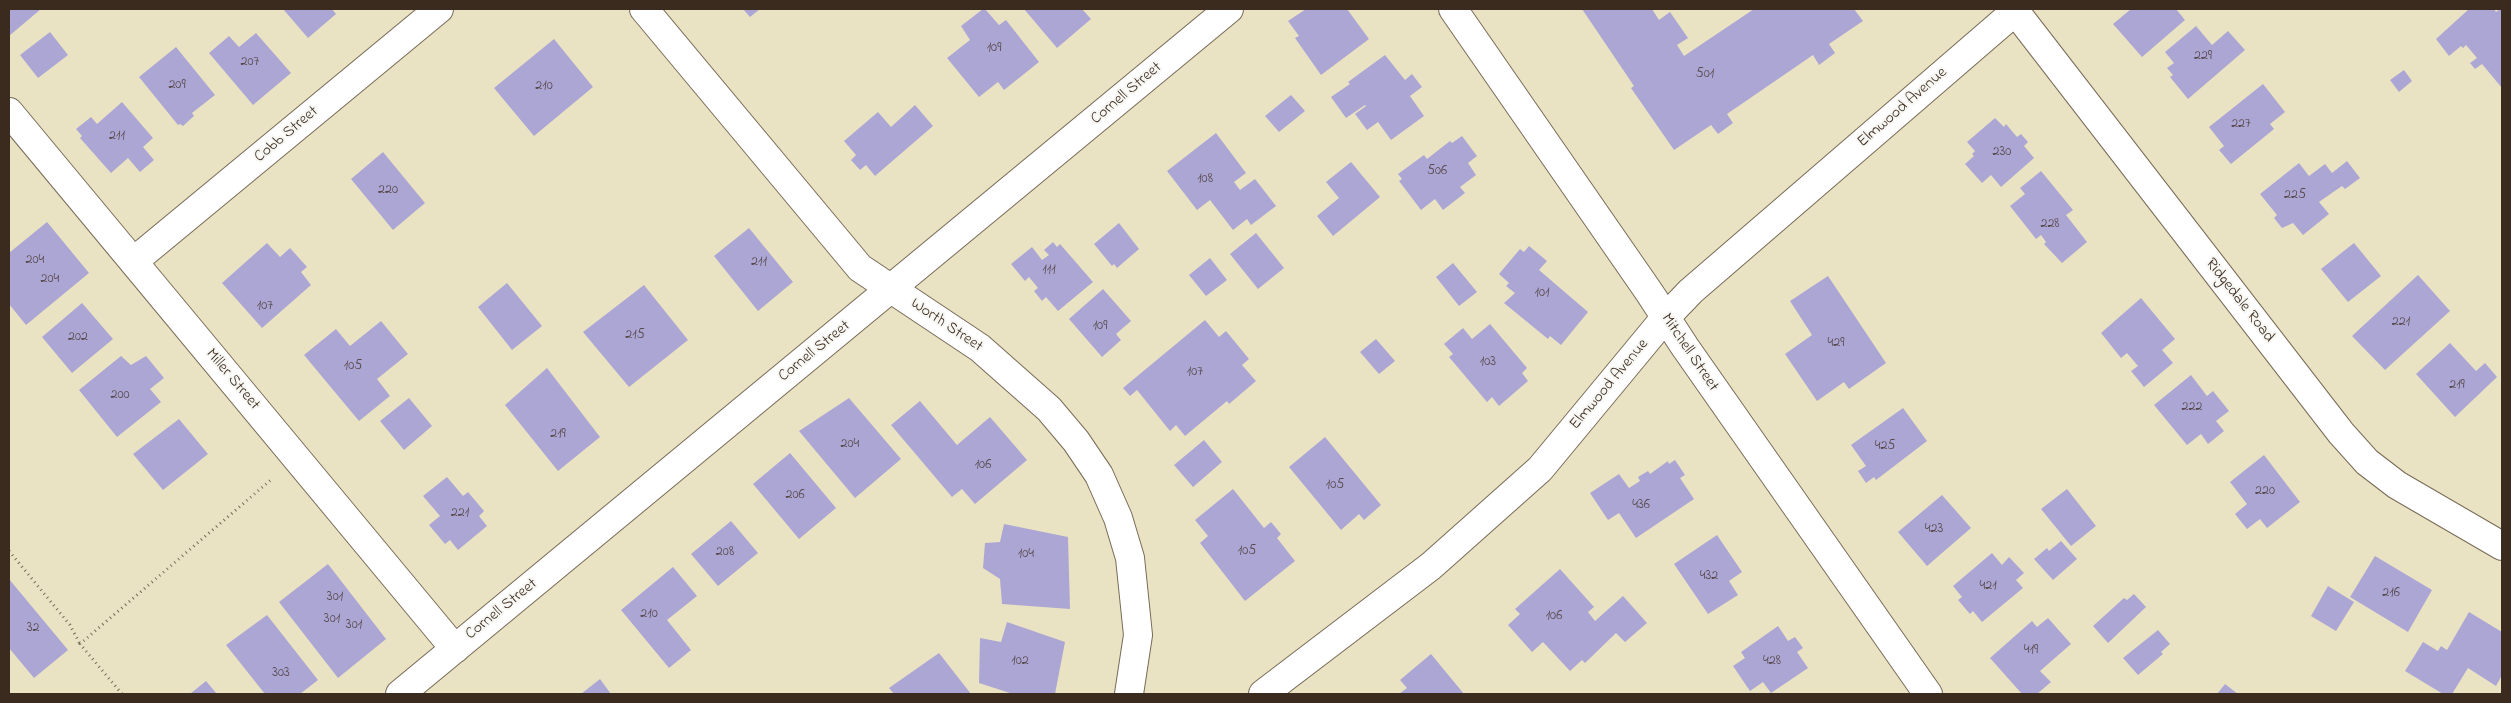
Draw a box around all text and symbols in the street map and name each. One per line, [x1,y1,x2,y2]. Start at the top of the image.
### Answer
house number: 109 [987,41,1001,57]
house number: 229 [2194,49,2212,65]
house number: 207 [241,55,259,71]
street label: Cornell Street [1088,59,1166,129]
street label: Elmwood Avenue [1854,64,1952,152]
house number: 501 [1696,67,1714,83]
house number: 209 [168,78,186,94]
house number: 210 [535,79,553,95]
street label: Cobb Street [251,103,323,167]
house number: 227 [2231,117,2251,133]
house number: 211 [109,129,125,145]
house number: 230 [1993,145,2011,161]
house number: 506 [1427,164,1447,180]
house number: 108 [1197,172,1213,188]
house number: 220 [378,183,398,199]
house number: 225 [2284,188,2306,204]
house number: 228 [2040,217,2060,233]
house number: 204 [26,253,44,269]
house number: 211 [751,255,767,271]
street label: Ridgedale Road [2200,255,2278,347]
house number: 111 [1042,263,1056,279]
house number: 204 [41,272,59,288]
house number: 101 [1535,286,1549,302]
street label: Worth Street [906,295,986,357]
house number: 107 [257,299,273,315]
street label: Mitchell Street [1656,311,1722,395]
house number: 221 [2392,315,2410,331]
street label: Cornell Street [775,317,855,387]
house number: 109 [1093,319,1107,335]
house number: 215 [625,328,645,344]
house number: 202 [68,330,88,346]
street label: Elmwood Avenue [1566,336,1654,434]
house number: 429 [1828,336,1844,352]
street label: Miller Street [201,345,263,415]
house number: 103 [1480,355,1496,371]
house number: 105 [344,359,362,375]
house number: 107 [1187,365,1203,381]
house number: 219 [2449,378,2465,394]
house number: 200 [110,388,130,404]
house number: 222 [2182,400,2202,416]
house number: 219 [550,427,566,443]
house number: 204 [841,437,859,453]
house number: 425 [1875,439,1895,455]
house number: 106 [975,458,991,474]
house number: 105 [1326,478,1344,494]
house number: 220 [2255,484,2275,500]
house number: 206 [785,488,805,504]
house number: 436 [1632,498,1650,514]
house number: 221 [451,506,469,522]
house number: 423 [1925,522,1943,538]
house number: 105 [1238,544,1256,560]
house number: 208 [716,545,734,561]
house number: 104 [1018,547,1034,563]
house number: 432 [1700,569,1718,585]
street label: Cornell Street [462,575,542,645]
house number: 421 [1979,579,1997,595]
house number: 216 [2382,586,2400,602]
house number: 301 [327,590,343,606]
house number: 210 [640,607,658,623]
house number: 106 [1546,609,1562,625]
house number: 301 [324,612,340,628]
house number: 301 [346,618,362,634]
house number: 32 [27,621,39,637]
house number: 419 [2024,643,2038,659]
house number: 102 [1011,654,1029,670]
house number: 428 [1763,654,1781,670]
house number: 303 [272,666,290,682]

